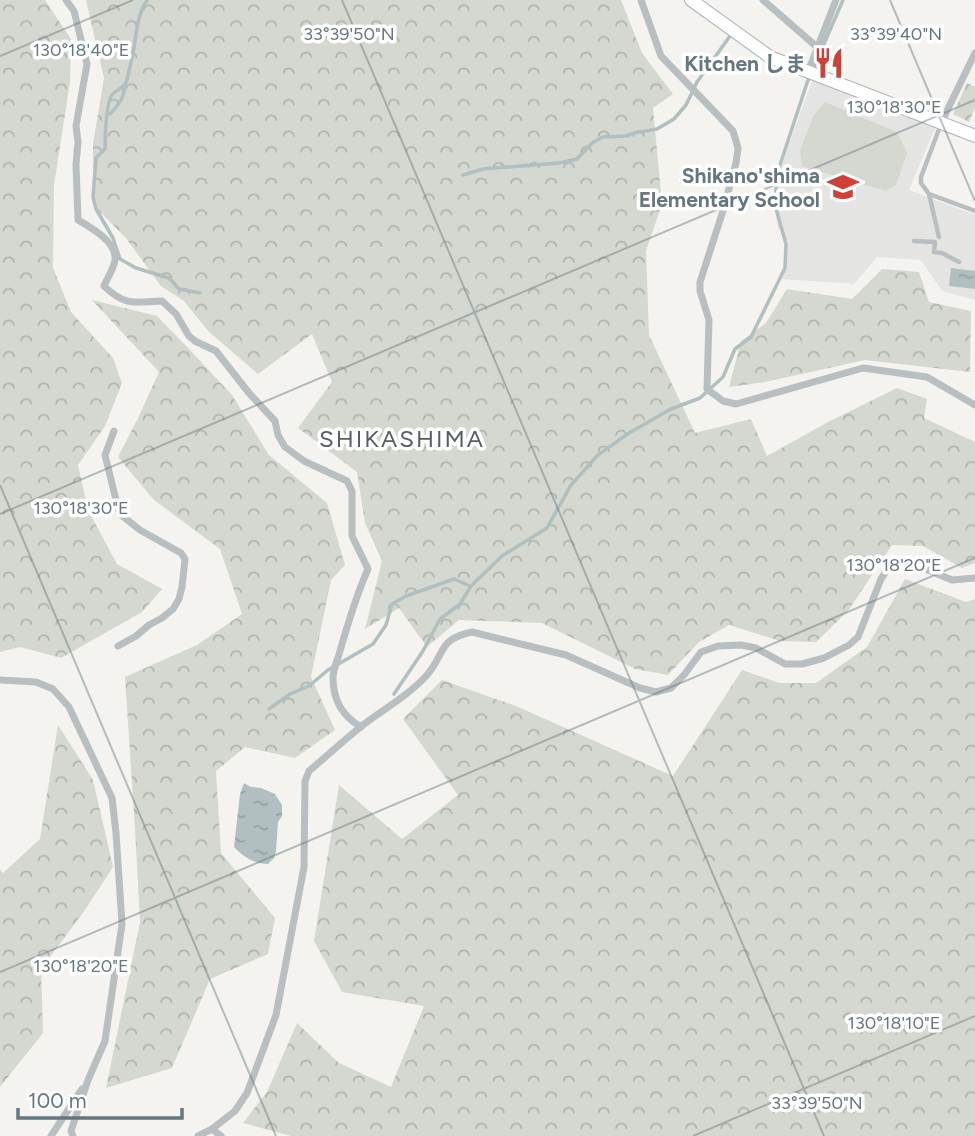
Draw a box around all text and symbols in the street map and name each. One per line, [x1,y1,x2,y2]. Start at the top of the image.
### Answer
text: 33°39'50"N [303,23,395,45]
text: 33°39'40"N [850,23,942,45]
text: 130°18'40"E [33,39,129,61]
restaurant icon: Kitchen しま [812,46,846,80]
place label: Kitchen しま [684,51,806,76]
text: 130°18'30"E [846,96,942,118]
place label: Shikano'shima Elementary School [639,163,820,212]
school or university icon: Shikano'shima Elementary School [826,170,860,204]
district label: SHIKASHIMA [319,424,485,453]
text: 130°18'30"E [33,497,129,519]
text: 130°18'20"E [846,554,942,576]
text: 130°18'20"E [33,955,129,977]
text: 130°18'10"E [848,1012,940,1034]
scale bar [18,1076,182,1120]
text: 100 m [28,1088,87,1113]
text: 33°39'50"N [771,1092,863,1114]

